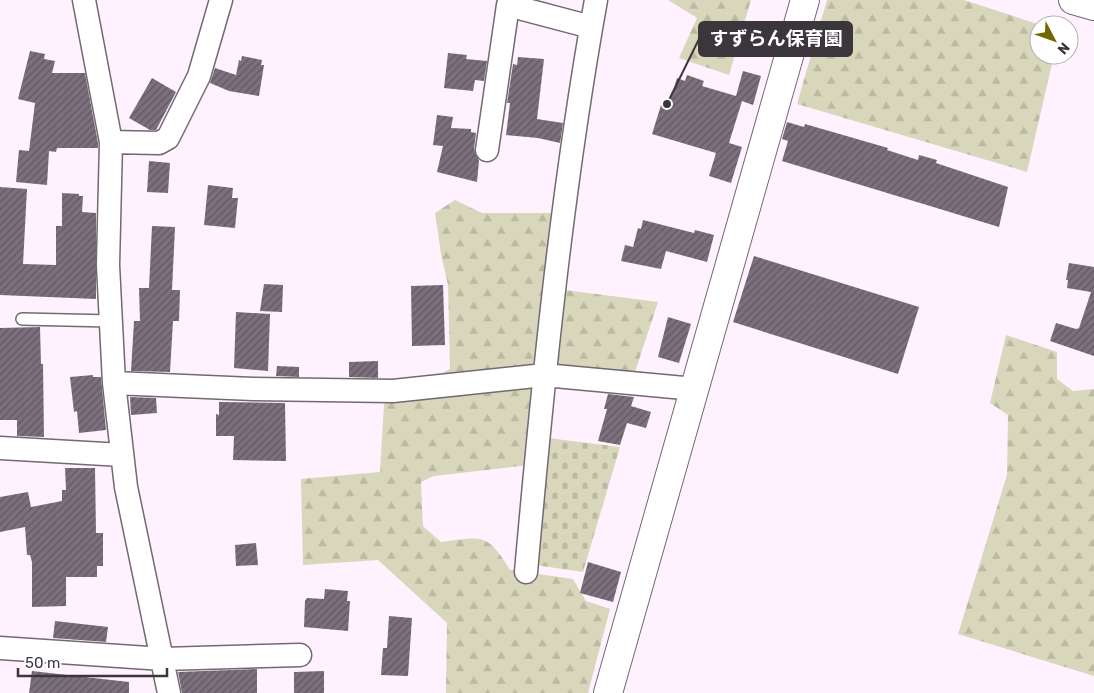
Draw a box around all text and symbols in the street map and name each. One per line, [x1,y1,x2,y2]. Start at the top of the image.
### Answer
north arrow [1029,15,1079,65]
callout: すずらん保育園 [699,22,852,56]
text: すずらん保育園 [709,27,843,50]
text: N [1054,39,1073,58]
scale bar [18,646,166,678]
text: 50 m [25,654,60,672]

